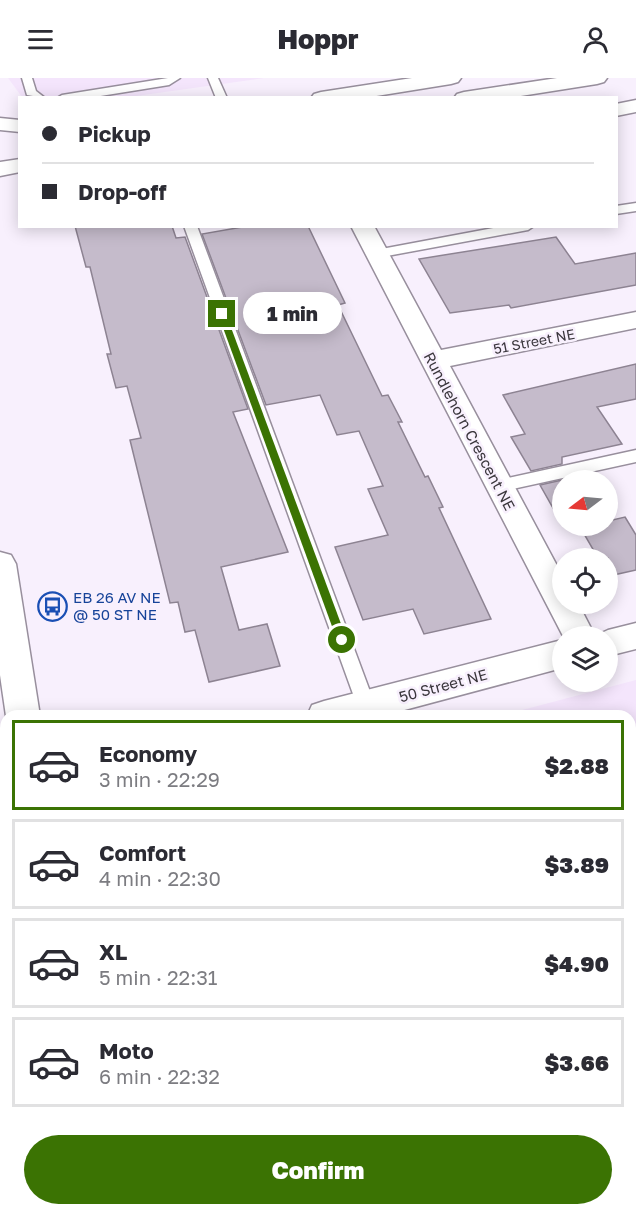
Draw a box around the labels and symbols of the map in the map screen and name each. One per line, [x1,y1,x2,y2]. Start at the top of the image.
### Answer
callout: 1 min [243,293,342,335]
route end [208,300,235,327]
street label: 51 Street NE [492,325,576,357]
street label: Rundlehorn Crescent NE [421,349,519,513]
north arrow [552,470,618,536]
place label: EB 26 AV NE @ 50 ST NE [73,588,161,623]
bus stop icon: EB 26 AV NE @ 50 ST NE [36,590,68,622]
route start [328,626,355,653]
street label: 50 Street NE [397,665,489,705]

